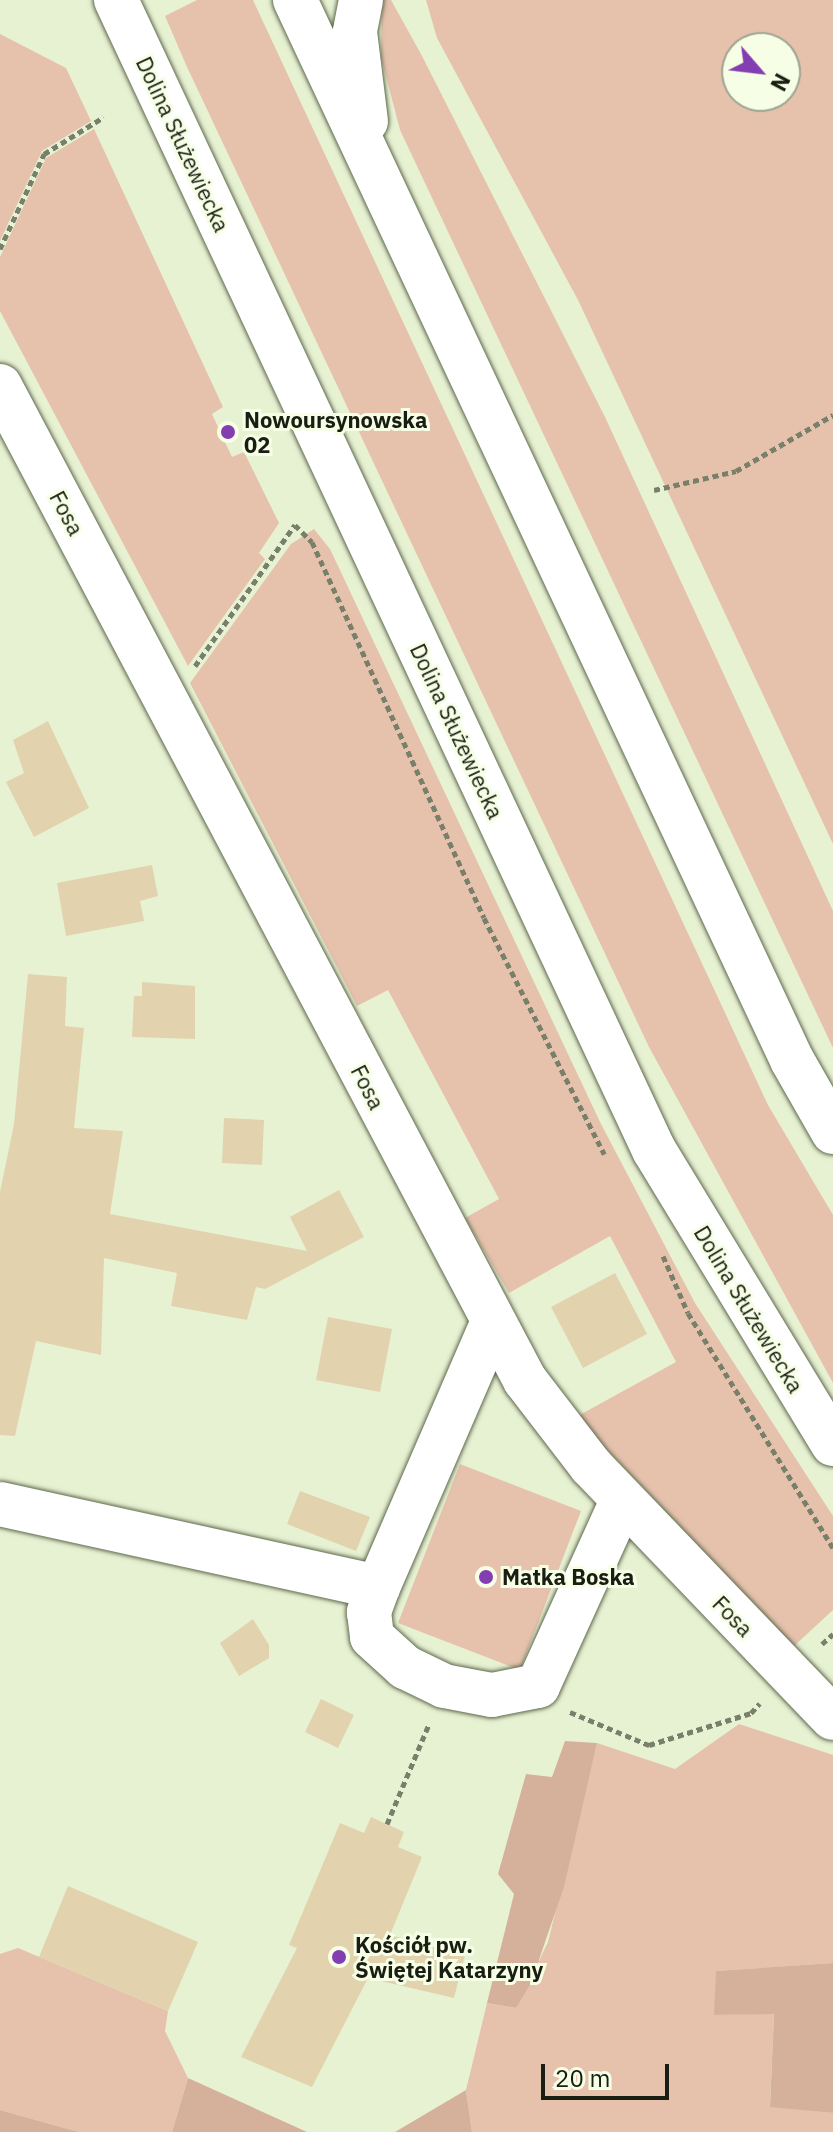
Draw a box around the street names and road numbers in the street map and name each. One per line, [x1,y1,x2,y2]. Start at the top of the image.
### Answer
street label: Dolina Służewiecka [131,52,235,236]
street label: Fosa [44,486,90,540]
street label: Dolina Służewiecka [405,639,509,823]
street label: Fosa [346,1060,390,1114]
street label: Dolina Służewiecka [689,1221,809,1397]
street label: Fosa [707,1590,759,1642]

